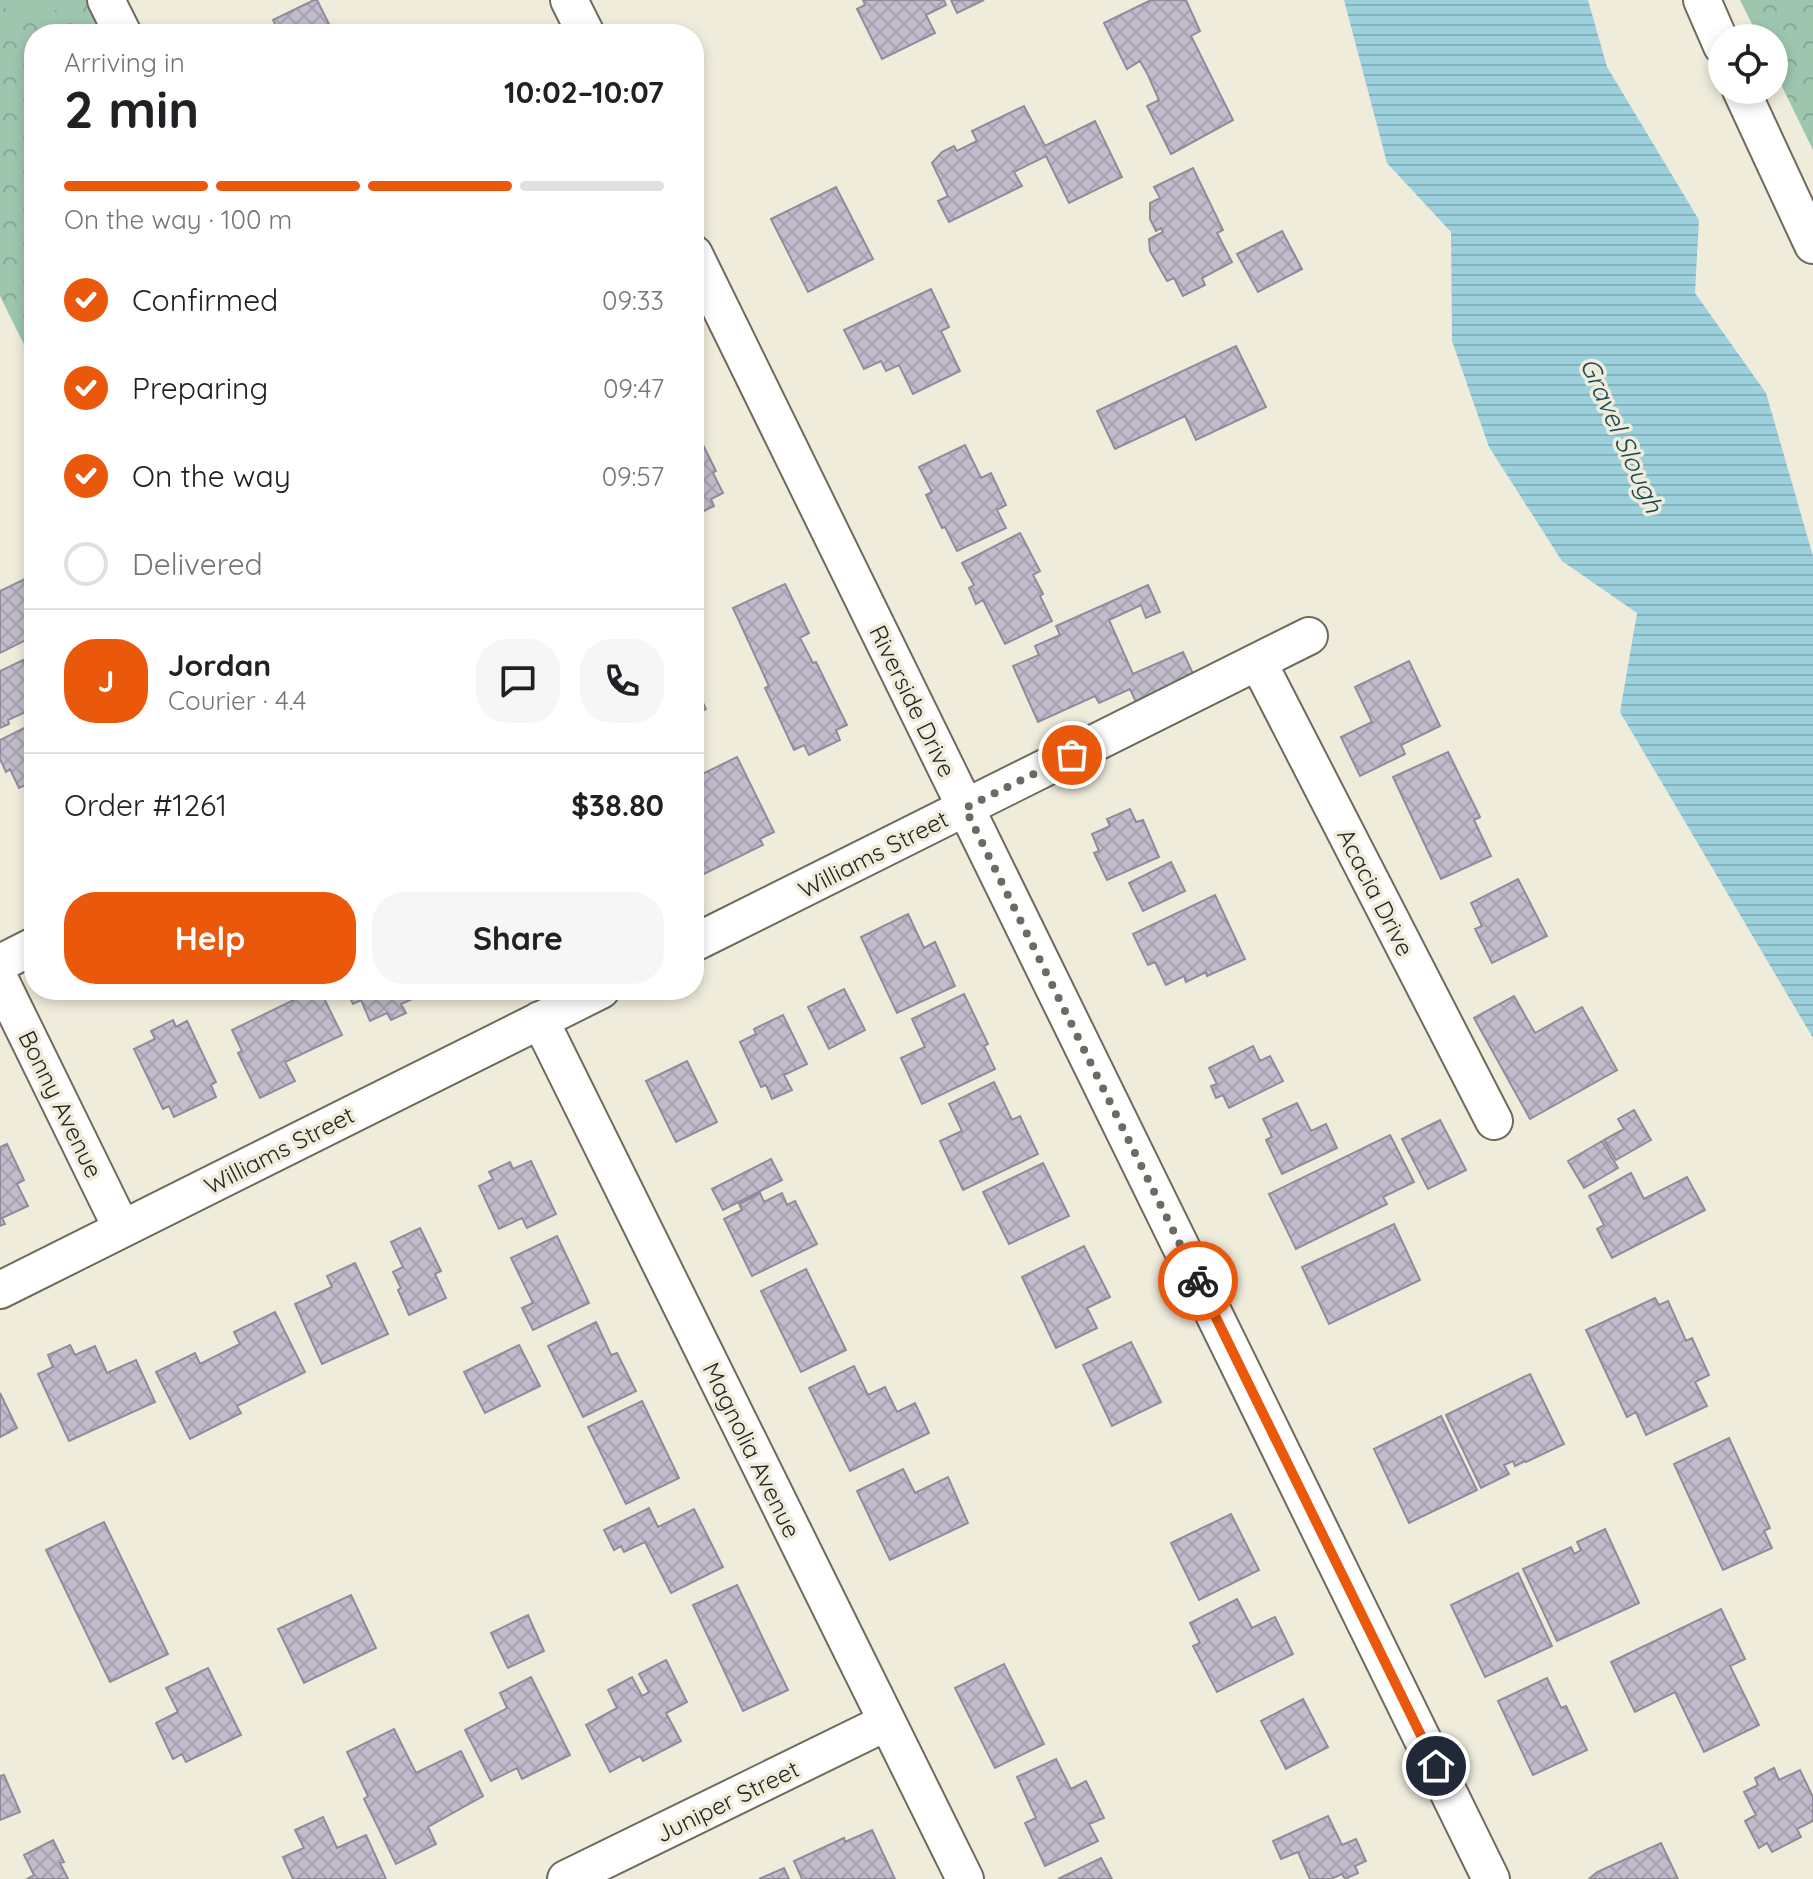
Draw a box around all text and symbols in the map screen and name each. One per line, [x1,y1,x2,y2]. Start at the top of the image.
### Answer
map controls [1708,24,1788,104]
button: locate [1708,24,1788,104]
text: Arriving in [64,46,185,79]
text: 10:02–10:07 [504,73,664,111]
text: 2 min [64,76,199,141]
text: On the way · 100 m [64,203,292,236]
icon: check [64,278,108,322]
text: Confirmed [132,281,278,319]
text: 09:33 [602,284,664,317]
water label: Gravel Slough [1573,352,1671,519]
icon: check [64,366,108,410]
text: Preparing [132,369,268,407]
text: 09:47 [603,372,664,405]
icon: check [64,454,108,498]
text: On the way [132,457,291,495]
text: 09:57 [602,460,664,493]
text: Delivered [132,545,263,583]
street label: Riverside Drive [863,620,963,782]
button: chat [476,639,560,723]
button: phone [580,639,664,723]
text: Jordan [168,646,271,684]
text: J [98,662,114,700]
text: Courier · 4.4 [168,684,306,717]
pin [1038,721,1106,789]
icon: bag [1050,733,1094,777]
text: Order #1261 [64,786,227,824]
text: $38.80 [571,786,664,824]
street label: Williams Street [793,803,953,905]
street label: Acacia Drive [1331,823,1421,961]
button: Help [64,892,356,984]
button: Share [372,892,664,984]
street label: Bonny Avenue [12,1026,110,1182]
street label: Williams Street [199,1099,359,1201]
courier [1158,1241,1238,1321]
icon: bike [1176,1259,1220,1303]
street label: Magnolia Avenue [697,1357,807,1543]
pin [1402,1732,1470,1800]
icon: home [1414,1744,1458,1788]
street label: Juniper Street [650,1753,804,1849]

